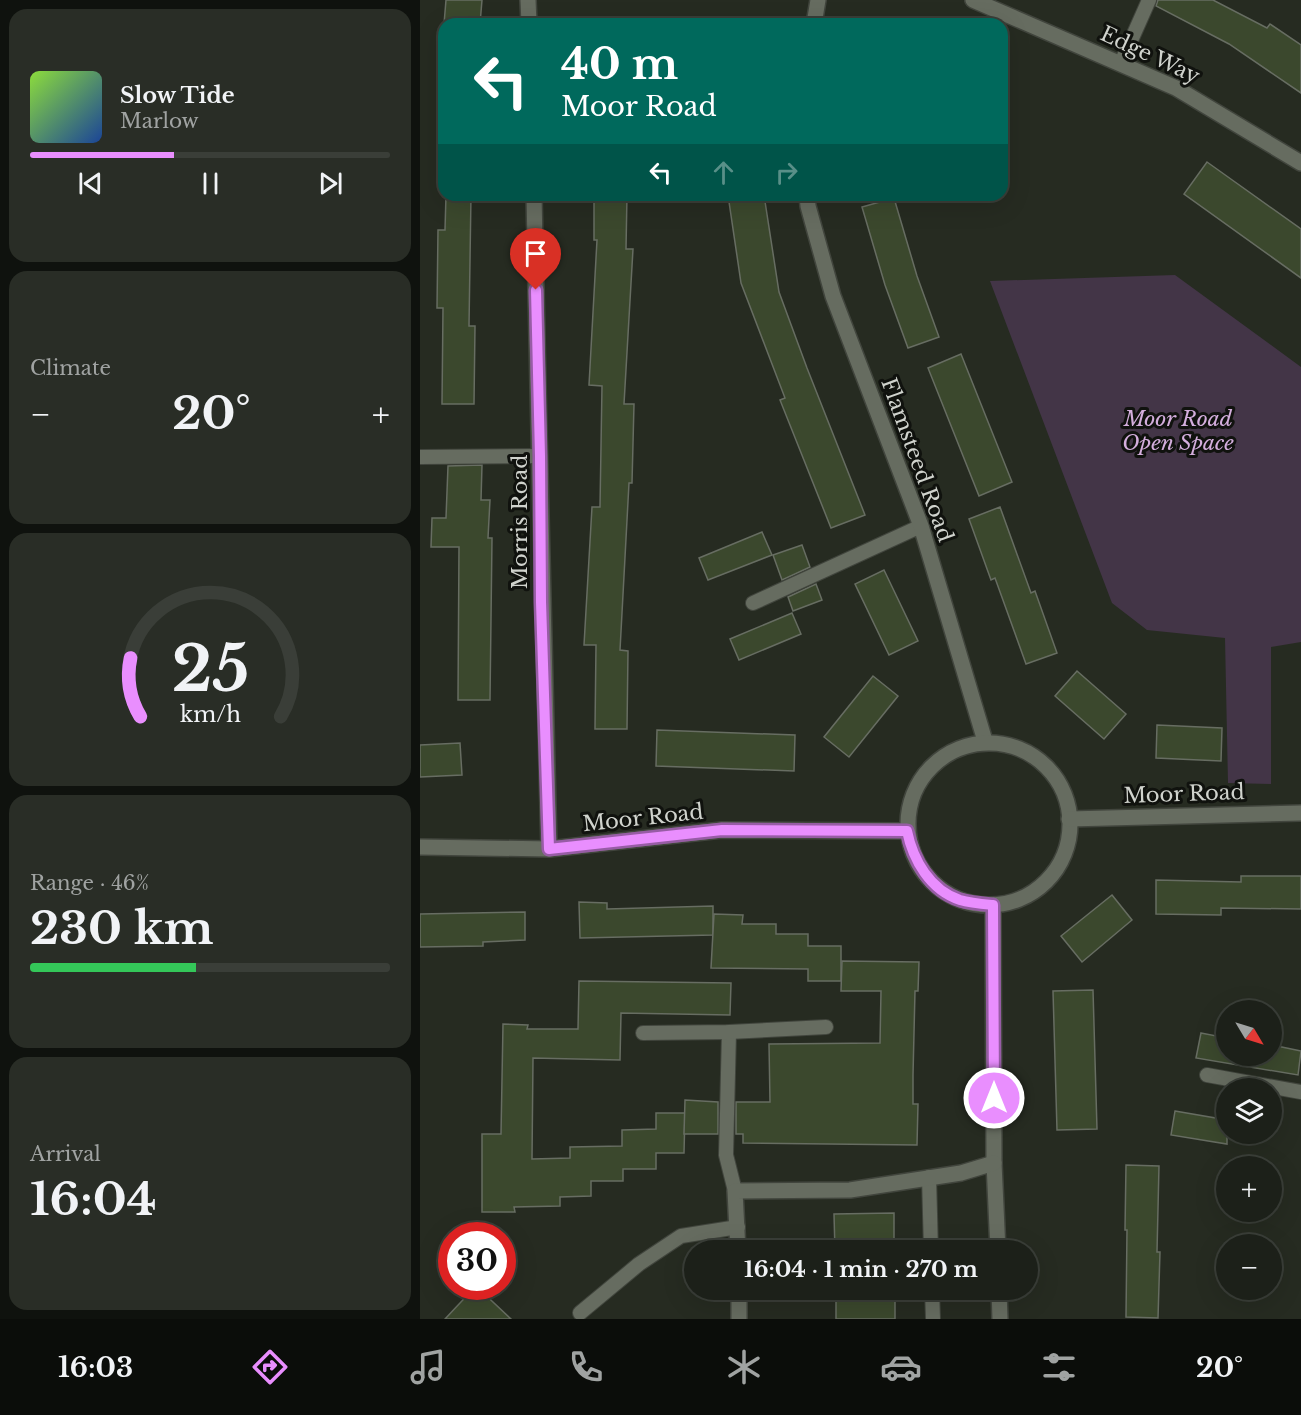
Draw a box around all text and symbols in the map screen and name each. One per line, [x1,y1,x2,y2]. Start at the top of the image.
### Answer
street label: Edge Way [1096,21,1204,90]
text: 40 m [561,38,678,90]
icon: left [462,42,540,120]
text: Slow Tide [120,82,235,109]
text: Moor Road [561,90,717,123]
text: Marlow [120,109,199,133]
icon: left [644,156,677,189]
icon: ahead [707,156,740,189]
icon: right [770,156,803,189]
icon: previous [74,167,107,200]
icon: pause [194,167,227,200]
icon: next [314,167,347,200]
pin [510,228,561,290]
icon: arrive [519,237,552,270]
text: Climate [30,356,111,380]
street label: Flamsteed Road [875,374,959,546]
text: 20° [172,385,251,441]
text: − [30,394,51,435]
text: + [372,394,390,435]
park label: Moor Road Open Space [1122,406,1234,456]
street label: Morris Road [507,455,533,589]
text: 25 [171,630,249,708]
text: km/h [180,701,241,728]
street label: Moor Road [1123,779,1245,809]
street label: Moor Road [581,799,705,837]
text: Range · 46% [30,871,149,895]
text: 230 km [30,900,214,956]
north arrow [1216,1000,1282,1066]
map controls [1216,1000,1282,1300]
position arrow [962,1066,1026,1130]
button: layers [1216,1078,1282,1144]
text: Arrival [30,1142,101,1166]
button: + [1216,1156,1282,1222]
text: 16:04 [30,1171,157,1227]
speed limit sign: 30 [438,1222,516,1300]
button: − [1216,1234,1282,1300]
text: 16:04 · 1 min · 270 m [744,1256,978,1283]
icon: directions [249,1346,291,1388]
icon: music [407,1346,449,1388]
icon: phone [565,1346,607,1388]
icon: climate [723,1346,765,1388]
icon: car [880,1346,922,1388]
icon: filters [1038,1346,1080,1388]
text: 16:03 [58,1351,133,1384]
text: 20° [1196,1351,1243,1384]

